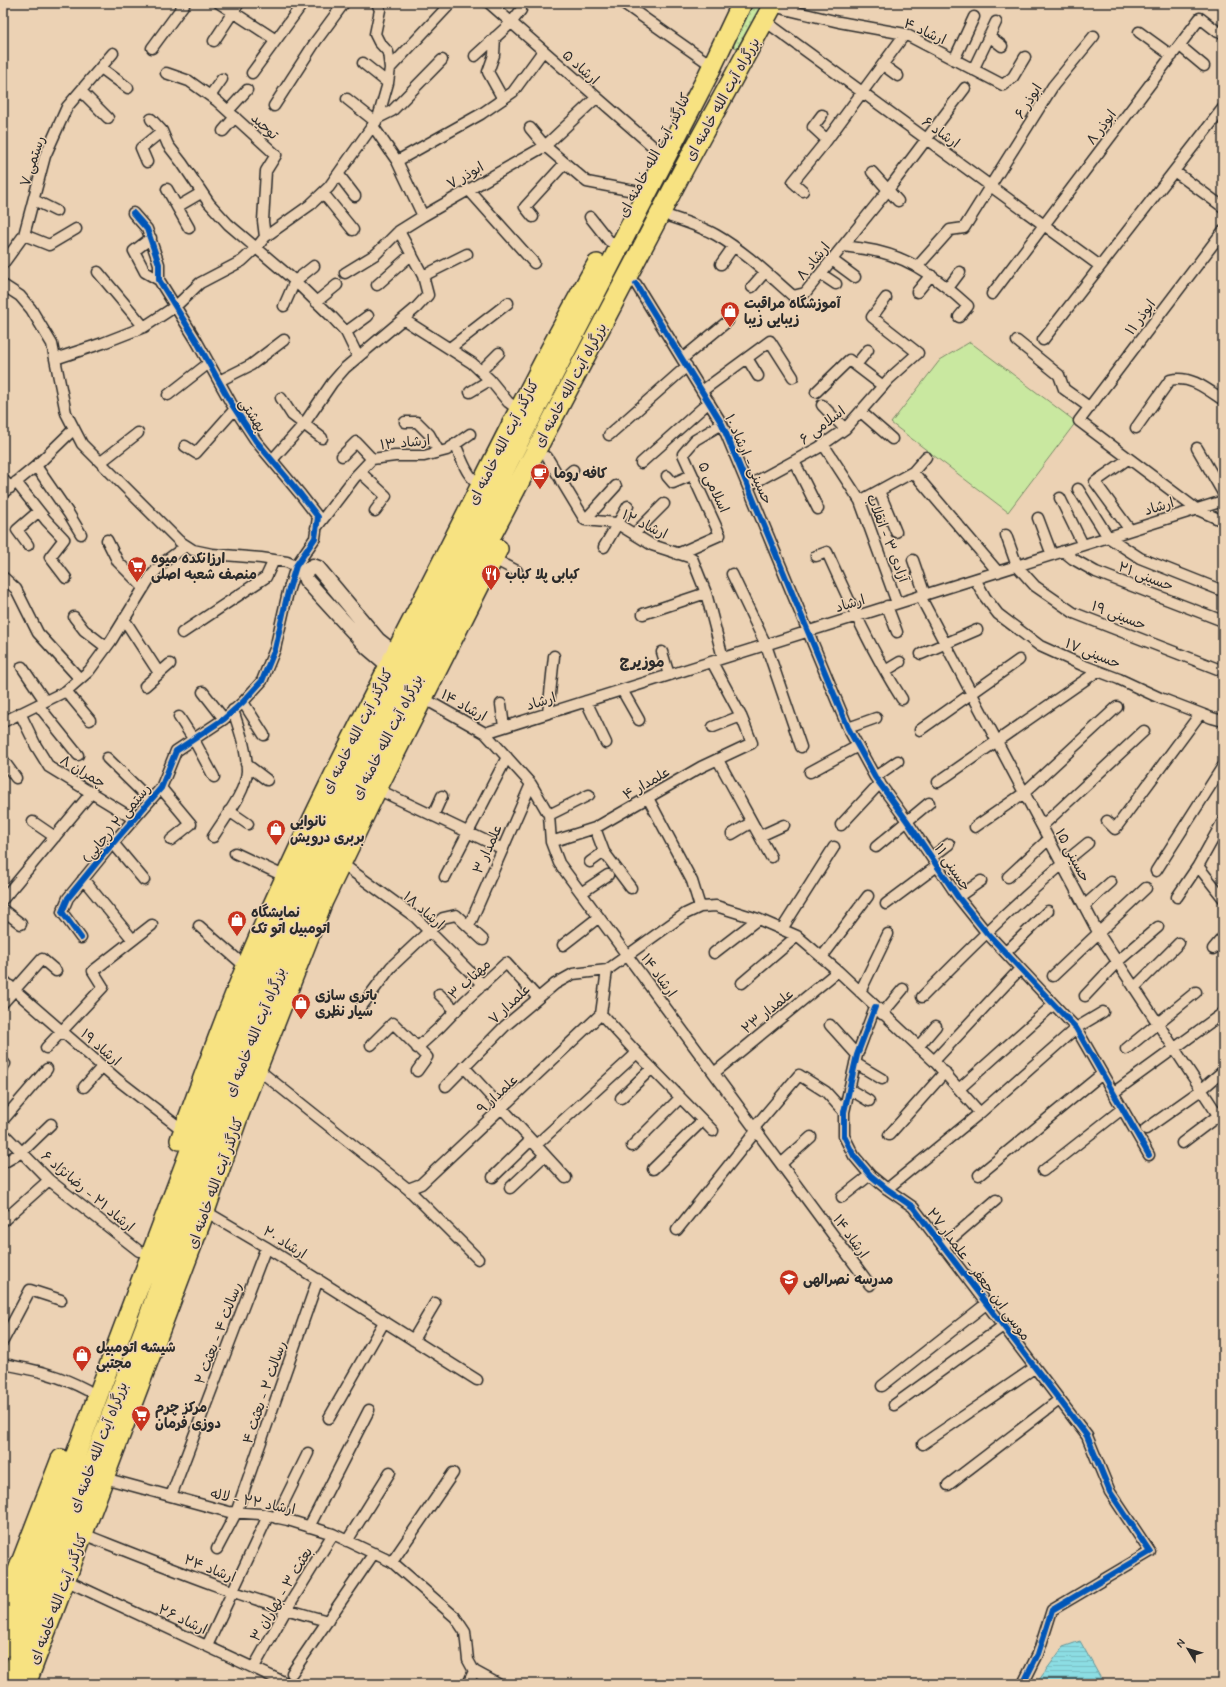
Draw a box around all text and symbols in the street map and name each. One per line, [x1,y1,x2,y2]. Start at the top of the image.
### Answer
street label: ارشاد ۴ [901,15,949,49]
street label: بزرگراه آیت الله خامنه ای [681,35,764,164]
street label: ارشاد ۵ [558,46,603,89]
street label: ابوذر ۶ [1011,81,1047,123]
street label: کنارگذر آیت الله خامنه ای [614,90,695,221]
street label: ابوذر ۸ [1083,106,1121,149]
street label: توحید [247,110,282,145]
street label: ارشاد ۶ [918,113,963,153]
street label: رستمی ۷ [16,134,50,189]
street label: ابوذر ۷ [444,158,487,194]
street label: ارشاد ۸ [793,239,835,284]
place label: آموزشگاه مراقبت زیبایی زیبا [744,294,842,329]
street label: ابوذر ۱۱ [1122,296,1160,339]
shop icon: آموزشگاه مراقبت زیبایی زیبا [719,300,741,328]
street label: بزرگراه آیت الله خامنه ای [530,320,611,451]
street label: کنارگذر آیت الله خامنه ای [464,377,543,508]
street label: بهشتی [234,395,270,436]
street label: اسلامی ۶ [796,403,849,449]
street label: حسینی - ارشاد ۱۰ [720,412,776,507]
street label: ارشاد ۱۳ [379,431,431,455]
street label: اسلامی ۵ [693,459,733,516]
cafe icon: کافه روما [529,462,551,490]
place label: کافه روما [554,465,608,483]
street label: آزادی ۳ - انقلاب [862,492,912,586]
street label: ارشاد [1142,494,1176,520]
street label: ارشاد ۱۲ [619,506,670,544]
place label: ارزانکده میوه منصف شعبه اصلی [151,550,257,584]
supermarket icon: ارزانکده میوه منصف شعبه اصلی [126,555,148,583]
street label: حسینی ۲۱ [1116,558,1176,596]
restaurant icon: کبابی پلا کباب [480,563,502,591]
place label: کبابی پلا کباب [505,566,580,584]
street label: ارشاد [833,591,867,617]
street label: حسینی ۱۹ [1089,597,1148,635]
street label: حسینی ۱۷ [1062,635,1123,673]
district label: موزیرج [619,653,665,673]
street label: کنارگذر آیت الله خامنه ای [318,666,397,797]
street label: بزرگراه آیت الله خامنه ای [348,672,427,803]
street label: ارشاد ۱۴ [437,686,490,726]
street label: ارشاد [524,689,558,715]
street label: چمران ۸ [56,751,109,792]
street label: علمدار ۴ [620,763,673,804]
street label: رستمی ۲ (رجایی) [78,780,155,867]
place label: نانوایی بربری درویش [290,813,365,847]
shop icon: نانوایی بربری درویش [265,818,287,846]
street label: علمدار ۳ [469,822,507,877]
street label: حسینی ۱۵ [1051,826,1094,885]
street label: حسینی ۱۱ [930,840,975,895]
street label: ارشاد ۱۸ [399,888,448,934]
place label: نمایشگاه اتومبیل اتو تک [251,903,331,938]
shop icon: نمایشگاه اتومبیل اتو تک [226,909,248,937]
street label: ارشاد ۱۴ [636,950,680,1001]
street label: مهتاب ۳ [445,955,495,1004]
street label: بزرگراه آیت الله خامنه ای [222,965,290,1100]
street label: علمدار ۷ [485,981,534,1029]
street label: علمدار ۲۳ [738,985,797,1038]
place label: باتری سازی سیار نظری [315,987,377,1021]
shop icon: باتری سازی سیار نظری [290,992,312,1020]
street label: ارشاد ۱۹ [76,1025,124,1070]
street label: علمدار ۹ [473,1071,522,1118]
street label: کنارگذر آیت الله خامنه ای [184,1115,248,1251]
street label: ارشاد ۲۱ - رضانژاد ۶ [37,1147,138,1236]
street label: موسی ابن جعفر - علمدار ۲۷ [922,1205,1034,1345]
street label: ارشاد ۱۴ [828,1211,872,1262]
street label: ارشاد ۲۰ [259,1222,310,1263]
school or university icon: مدرسه نصرالهی [778,1268,800,1296]
place label: مدرسه نصرالهی [803,1271,893,1289]
street label: رسالت ۴ - بعثت ۲ [191,1280,247,1387]
street label: رسالت ۲ - بعثت ۴ [239,1338,291,1446]
place label: شیشه اتومبیل مجتبی [96,1339,176,1373]
shop icon: شیشه اتومبیل مجتبی [71,1344,93,1372]
street label: بزرگراه آیت الله خامنه ای [66,1379,132,1515]
place label: مرکز چرم دوزی فرمان [155,1399,221,1433]
supermarket icon: مرکز چرم دوزی فرمان [130,1404,152,1432]
street label: ارشاد ۲۲ - لاله [209,1485,297,1519]
street label: کنارگذر آیت الله خامنه ای [26,1532,92,1667]
street label: بعثت ۳ - بهاران ۳ [247,1544,317,1645]
street label: ارشاد ۲۴ [181,1551,238,1587]
street label: ارشاد ۲۶ [155,1601,210,1639]
north arrow [1168,1629,1208,1669]
text: N [1173,1636,1189,1651]

